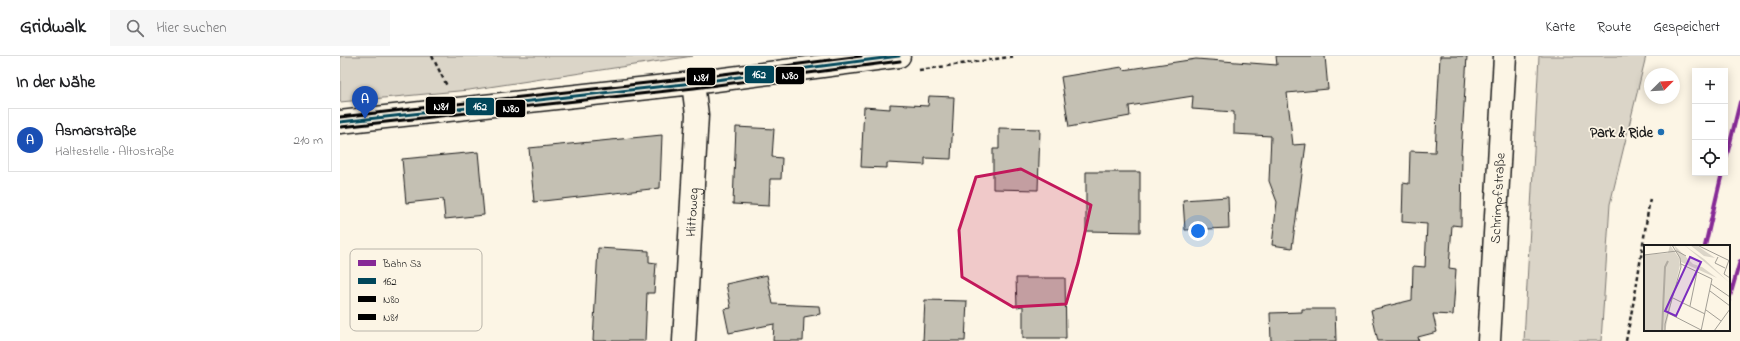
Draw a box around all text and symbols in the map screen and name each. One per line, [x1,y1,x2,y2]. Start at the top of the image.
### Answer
search box [110,10,390,46]
text: Gridwalk [20,14,86,41]
icon: search [124,17,146,39]
text: Hier suchen [156,17,227,39]
text: Karte [1546,17,1575,38]
text: Route [1597,17,1631,38]
text: Gespeichert [1653,17,1720,38]
line badge: 162 [744,65,775,84]
line badge: N80 [775,66,805,85]
line badge: N81 [686,67,716,86]
text: 162 [752,67,766,83]
text: N80 [782,68,798,84]
north arrow [1644,68,1680,104]
map controls [1692,68,1728,176]
button: + [1692,68,1728,104]
text: In der Nähe [16,70,95,95]
text: N81 [693,70,709,86]
pin: A [352,86,378,119]
line badge: N81 [425,96,456,115]
line badge: 162 [465,97,495,116]
text: N81 [433,99,449,115]
text: 162 [473,99,487,115]
line badge: N80 [495,99,526,118]
text: N80 [503,101,519,117]
button: − [1692,104,1728,140]
text: Asmarstraße [55,120,136,142]
place label: Park & Ride [1590,123,1654,144]
marker: Park & Ride [1656,127,1666,137]
text: A [26,131,34,150]
text: 210 m [293,131,323,150]
button: locate [1692,140,1728,176]
text: Haltestelle · Altostraße [55,142,174,161]
street label: Schrimpfstraße [1485,152,1512,244]
street label: Hittoweg [681,187,706,237]
your location [1188,221,1208,241]
inset map [1644,245,1730,331]
legend [350,249,482,331]
text: Bahn S3 [382,256,422,272]
text: 162 [383,274,397,290]
text: N80 [383,292,400,308]
text: N81 [383,310,399,326]

